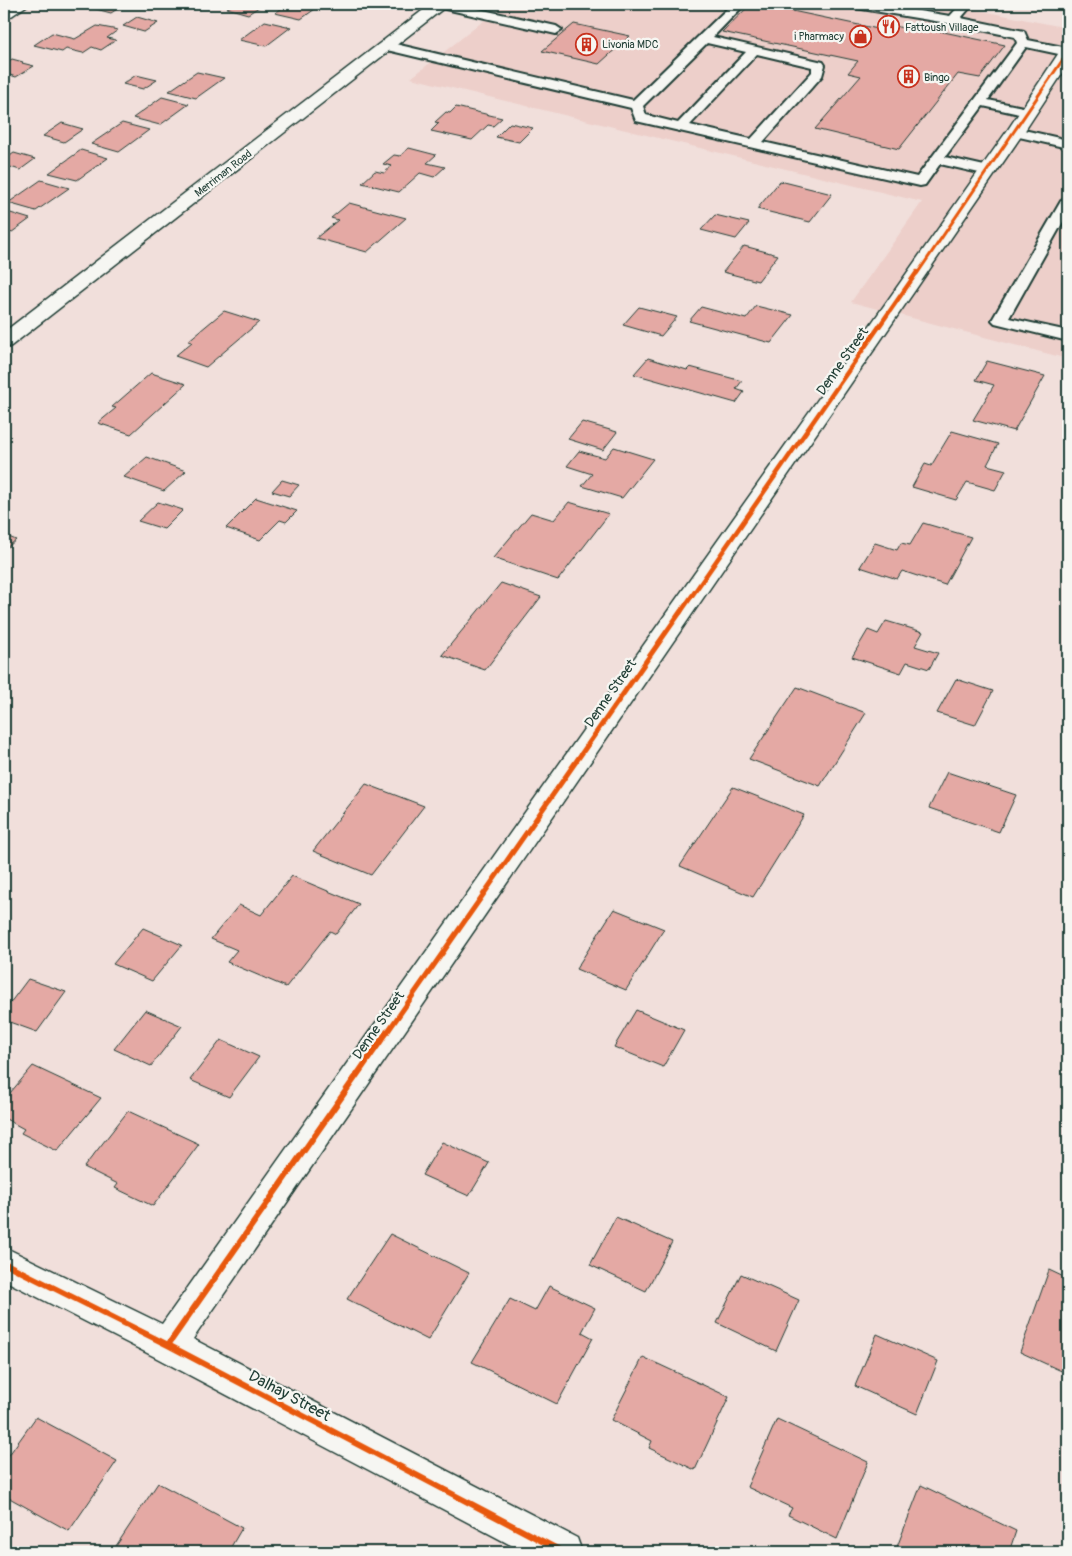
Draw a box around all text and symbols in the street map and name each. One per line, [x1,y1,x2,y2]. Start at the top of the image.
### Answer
restaurant icon: Fattoush Village [877,15,901,39]
place label: Fattoush Village [905,21,979,34]
shop icon: i Pharmacy [848,24,872,48]
place label: i Pharmacy [794,30,844,43]
building icon: Livonia MDC [574,32,598,56]
place label: Livonia MDC [602,38,659,51]
building icon: Bingo [896,65,920,89]
place label: Bingo [924,71,950,84]
street label: Merriman Road [192,147,254,200]
street label: Denne Street [813,324,872,399]
street label: Denne Street [581,656,640,731]
street label: Denne Street [349,988,408,1063]
street label: Dalhay Street [245,1366,334,1426]

